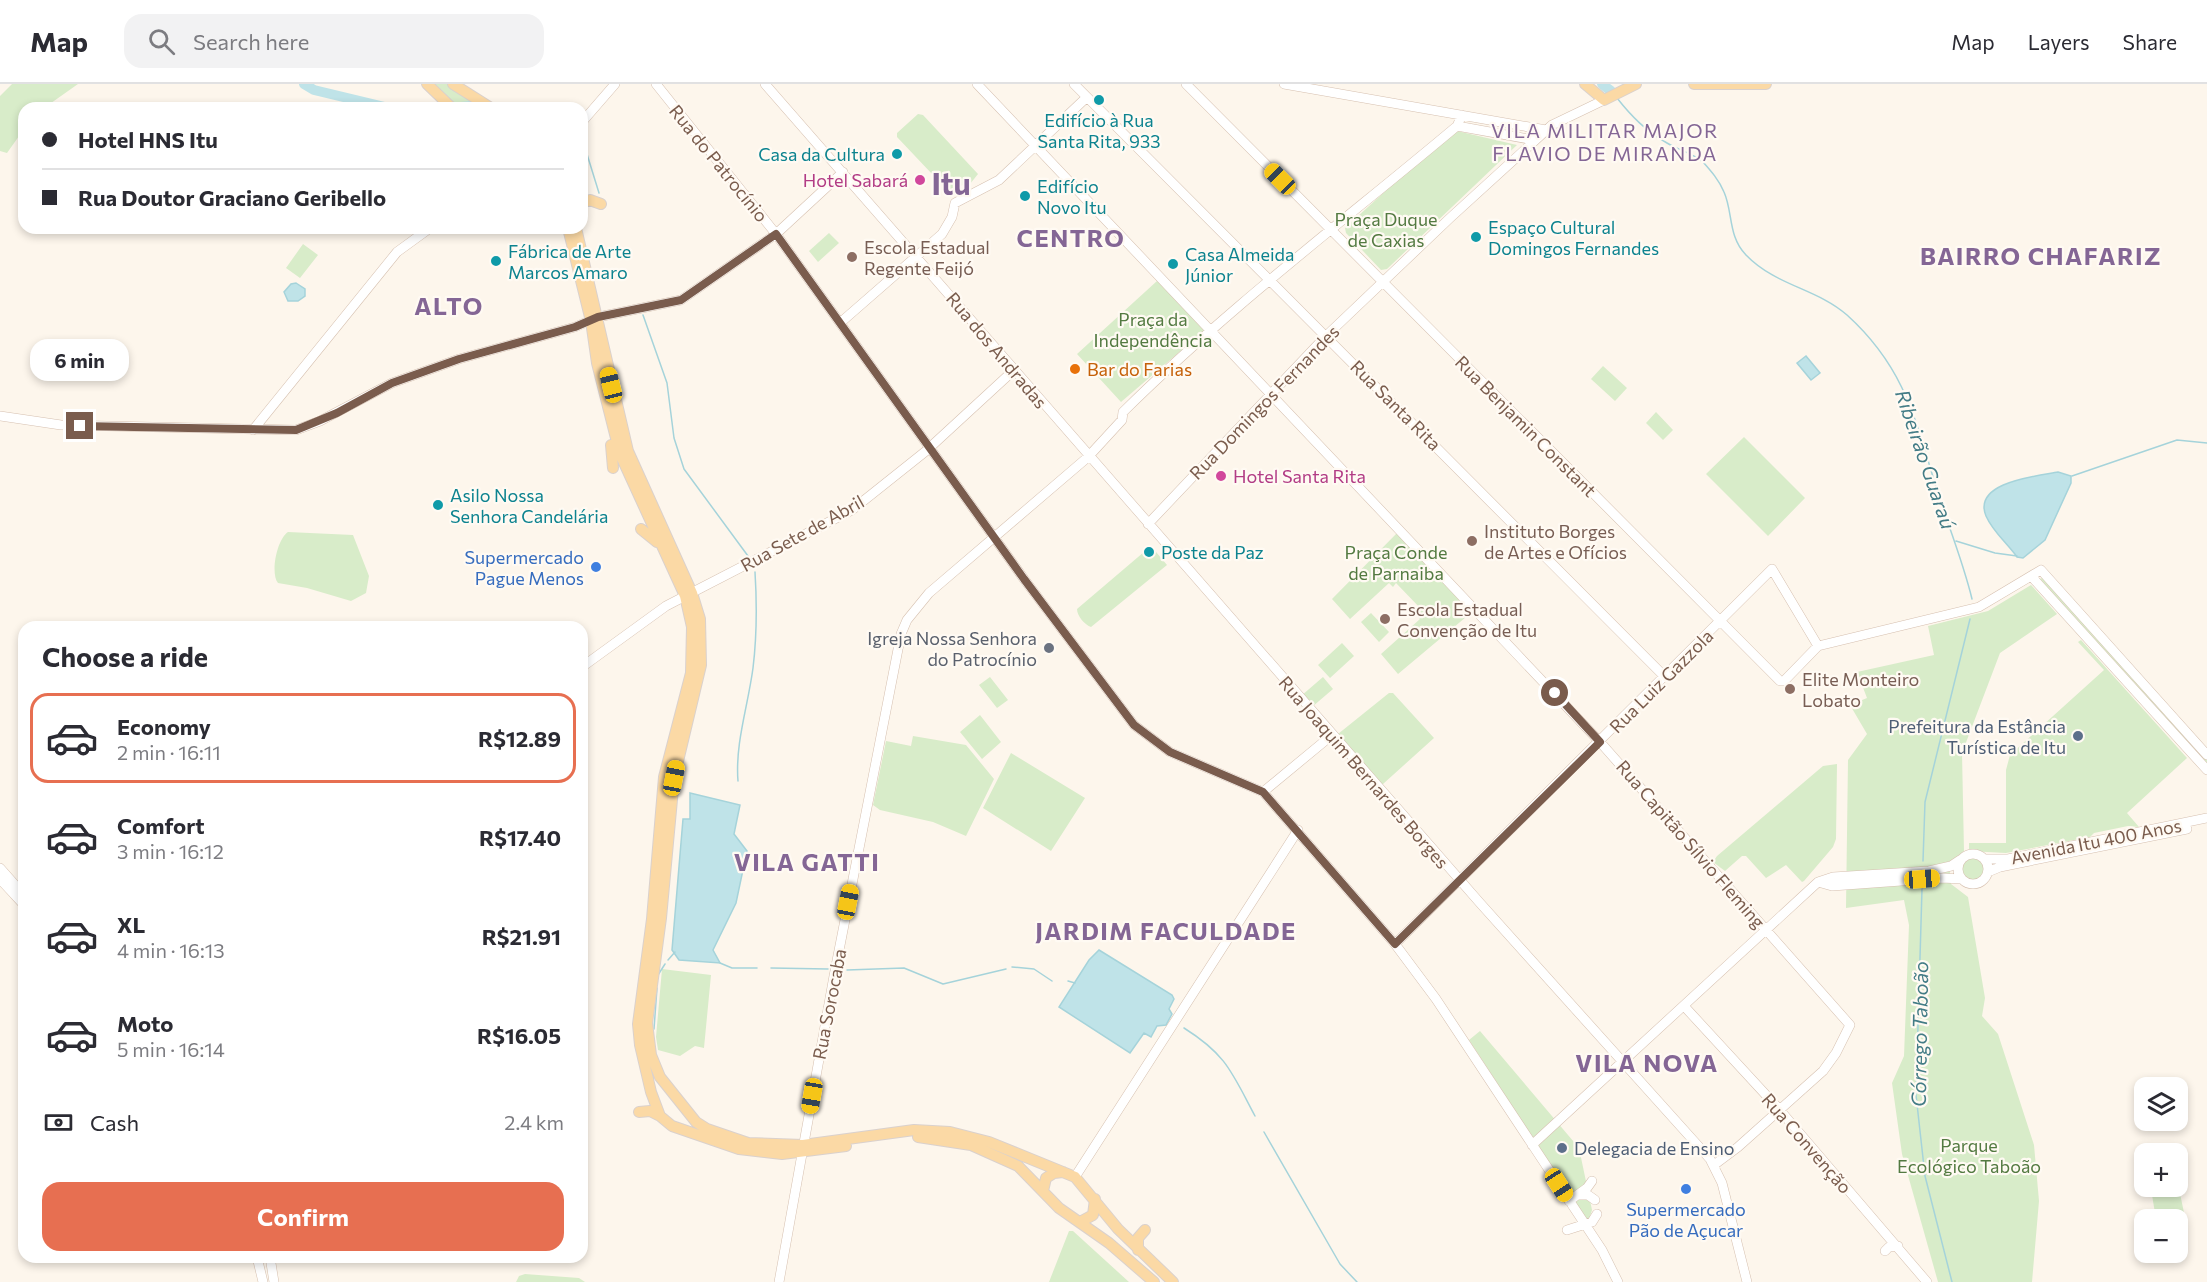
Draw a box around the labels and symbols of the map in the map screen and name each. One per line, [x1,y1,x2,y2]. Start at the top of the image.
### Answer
marker: Edifício à Rua Santa Rita, 933 [1092,93,1106,107]
street label: Rua do Patrocínio [665,100,773,226]
place label: Edifício à Rua Santa Rita, 933 [1038,109,1160,152]
district label: VILA MILITAR MAJOR FLAVIO DE MIRANDA [1491,118,1719,165]
place label: Casa da Cultura [758,143,885,165]
marker: Casa da Cultura [890,147,904,161]
car [1261,160,1299,198]
district label: Itu [931,164,971,201]
place label: Hotel Sabará [803,169,908,191]
marker: Hotel Sabará [913,173,927,187]
place label: Edifício Novo Itu [1037,175,1107,218]
marker: Edifício Novo Itu [1018,189,1032,203]
park label: Praça Duque de Caxias [1335,208,1437,251]
place label: Espaço Cultural Domingos Fernandes [1488,216,1659,259]
district label: CENTRO [1017,223,1125,252]
marker: Espaço Cultural Domingos Fernandes [1469,230,1483,244]
place label: Escola Estadual Regente Feijó [864,236,990,279]
place label: Fábrica de Arte Marcos Amaro [508,240,631,283]
district label: BAIRRO CHAFARIZ [1920,241,2162,270]
place label: Casa Almeida Júnior [1185,243,1294,286]
marker: Escola Estadual Regente Feijó [845,250,859,264]
marker: Fábrica de Arte Marcos Amaro [489,254,503,268]
marker: Casa Almeida Júnior [1166,257,1180,271]
street label: Rua dos Andradas [942,287,1052,413]
district label: ALTO [414,291,484,320]
park label: Praça da Independência [1094,308,1212,351]
street label: Rua Domingos Fernandes [1185,320,1343,484]
callout: 6 min [31,339,130,381]
street label: Rua Benjamin Constant [1451,351,1601,501]
street label: Rua Santa Rita [1346,355,1446,455]
place label: Bar do Farias [1087,358,1192,380]
marker: Bar do Farias [1068,362,1082,376]
car [598,365,624,405]
water label: Ribeirão Guaraú [1891,386,1961,532]
route end [66,412,93,439]
place label: Hotel Santa Rita [1233,465,1366,487]
marker: Hotel Santa Rita [1214,469,1228,483]
place label: Asilo Nossa Senhora Candelária [450,484,608,527]
street label: Rua Sete de Abril [736,490,868,576]
marker: Asilo Nossa Senhora Candelária [431,498,445,512]
place label: Instituto Borges de Artes e Ofícios [1484,520,1627,563]
marker: Instituto Borges de Artes e Ofícios [1465,534,1479,548]
place label: Poste da Paz [1161,541,1264,563]
park label: Praça Conde de Parnaiba [1345,541,1447,584]
marker: Poste da Paz [1142,545,1156,559]
place label: Supermercado Pague Menos [465,546,584,589]
marker: Supermercado Pague Menos [589,560,603,574]
place label: Escola Estadual Convenção de Itu [1397,598,1537,641]
marker: Escola Estadual Convenção de Itu [1378,612,1392,626]
street label: Rua Luiz Gazzola [1605,625,1717,737]
place label: Igreja Nossa Senhora do Patrocínio [867,627,1037,670]
marker: Igreja Nossa Senhora do Patrocínio [1042,641,1056,655]
place label: Elite Monteiro Lobato [1802,668,1919,711]
street label: Rua Joaquim Bernardes Borges [1274,671,1454,873]
route start [1541,679,1568,706]
marker: Elite Monteiro Lobato [1783,682,1797,696]
place label: Prefeitura da Estância Turística de Itu [1888,715,2066,758]
marker: Prefeitura da Estância Turística de Itu [2071,729,2085,743]
street label: Rua Capitão Sílvio Fleming [1612,755,1770,933]
car [662,759,686,797]
street label: Avenida Itu 400 Anos [2009,814,2183,868]
district label: VILA GATTI [734,847,880,876]
car [1903,869,1941,889]
car [836,883,860,921]
district label: JARDIM FACULDADE [1035,916,1297,945]
street label: Rua Sorocaba [807,947,851,1061]
water label: Córrego Taboão [1906,961,1932,1107]
district label: VILA NOVA [1575,1048,1719,1077]
car [800,1077,824,1115]
street label: Rua Convenção [1757,1088,1857,1198]
park label: Parque Ecológico Taboão [1897,1134,2041,1177]
place label: Delegacia de Ensino [1574,1137,1734,1159]
marker: Delegacia de Ensino [1555,1141,1569,1155]
car [1542,1165,1576,1205]
marker: Supermercado Pão de Açucar [1679,1182,1693,1196]
place label: Supermercado Pão de Açucar [1626,1198,1746,1241]

